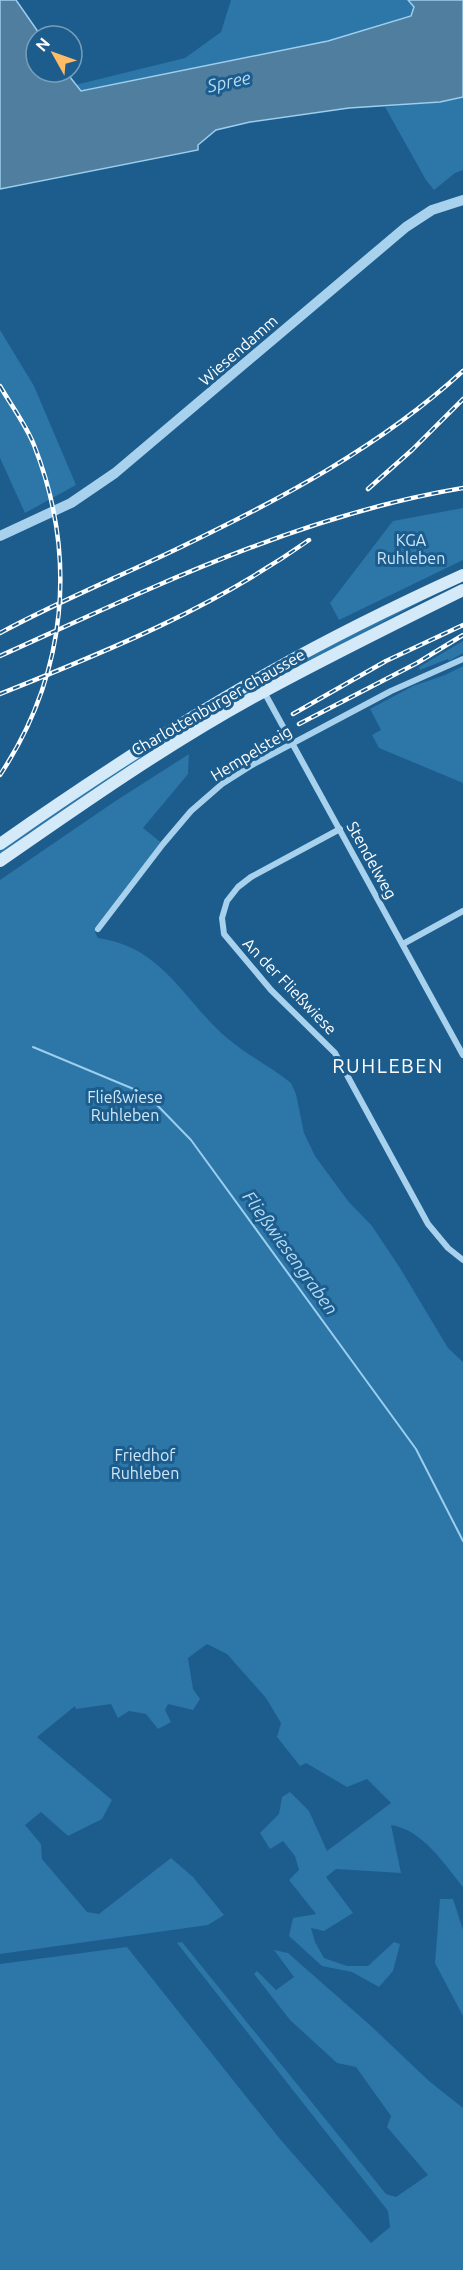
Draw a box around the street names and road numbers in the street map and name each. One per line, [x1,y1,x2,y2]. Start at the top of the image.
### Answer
street label: Wiesendamm [195,311,281,389]
street label: Charlottenburger Chaussee [128,645,308,759]
street label: Hempelsteig [207,722,295,784]
street label: Stendelweg [343,818,401,902]
street label: An der Fließwiese [239,934,341,1038]

